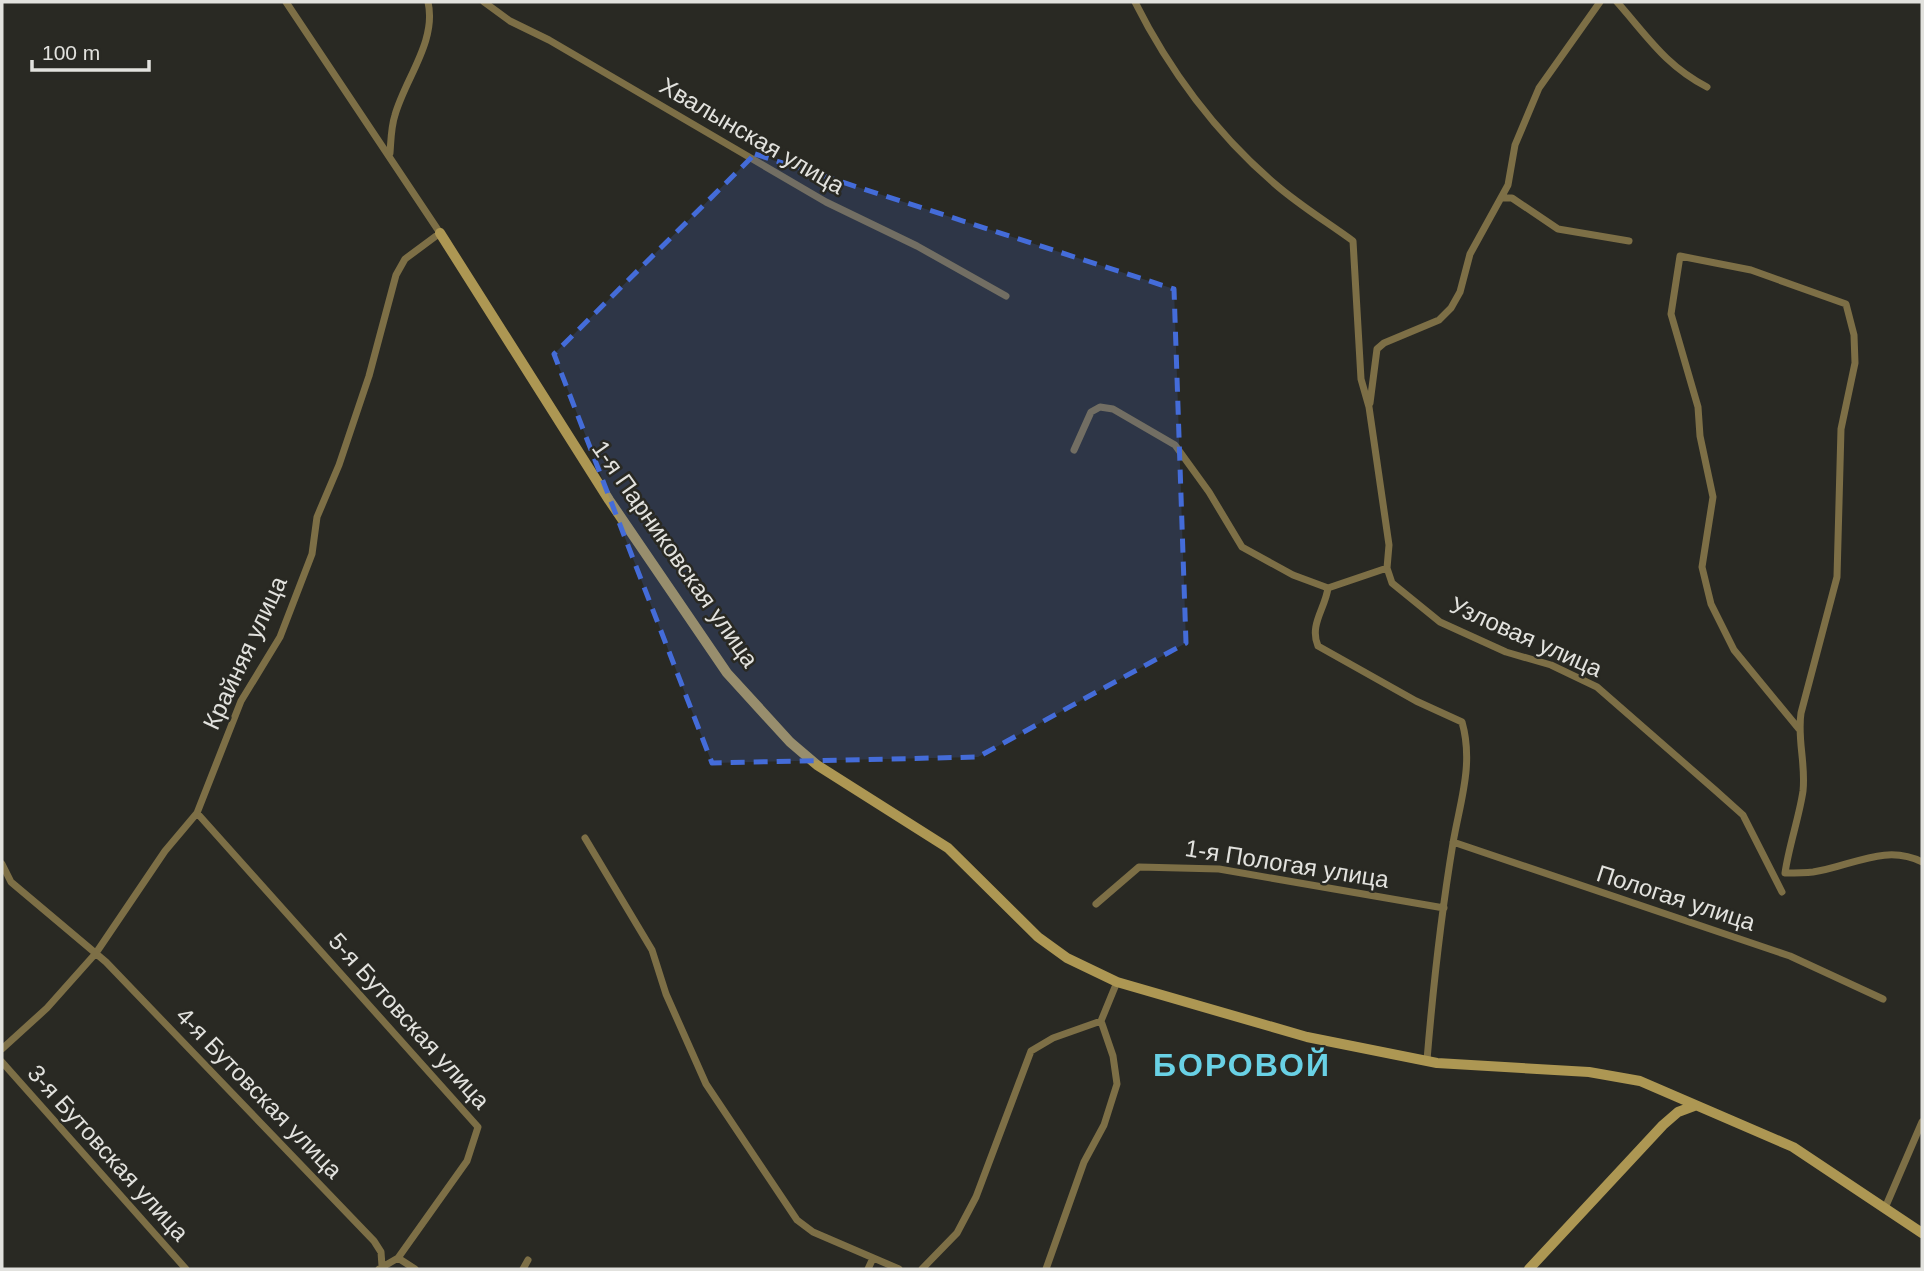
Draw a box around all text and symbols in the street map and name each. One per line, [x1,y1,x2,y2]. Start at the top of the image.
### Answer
scale bar [32,28,149,72]
text: 100 m [42,41,100,64]
street label: Хвалынская улица [655,72,850,200]
street label: 1-я Парниковская улица [587,435,764,673]
street label: Крайняя улица [197,571,292,734]
street label: Узловая улица [1446,591,1607,682]
street label: 1-я Пологая улица [1183,834,1392,893]
street label: Пологая улица [1594,859,1759,936]
street label: 5-я Бутовская улица [323,927,496,1114]
street label: 4-я Бутовская улица [171,1002,348,1184]
district label: БОРОВОЙ [1153,1047,1331,1083]
street label: 3-я Бутовская улица [22,1059,195,1246]

